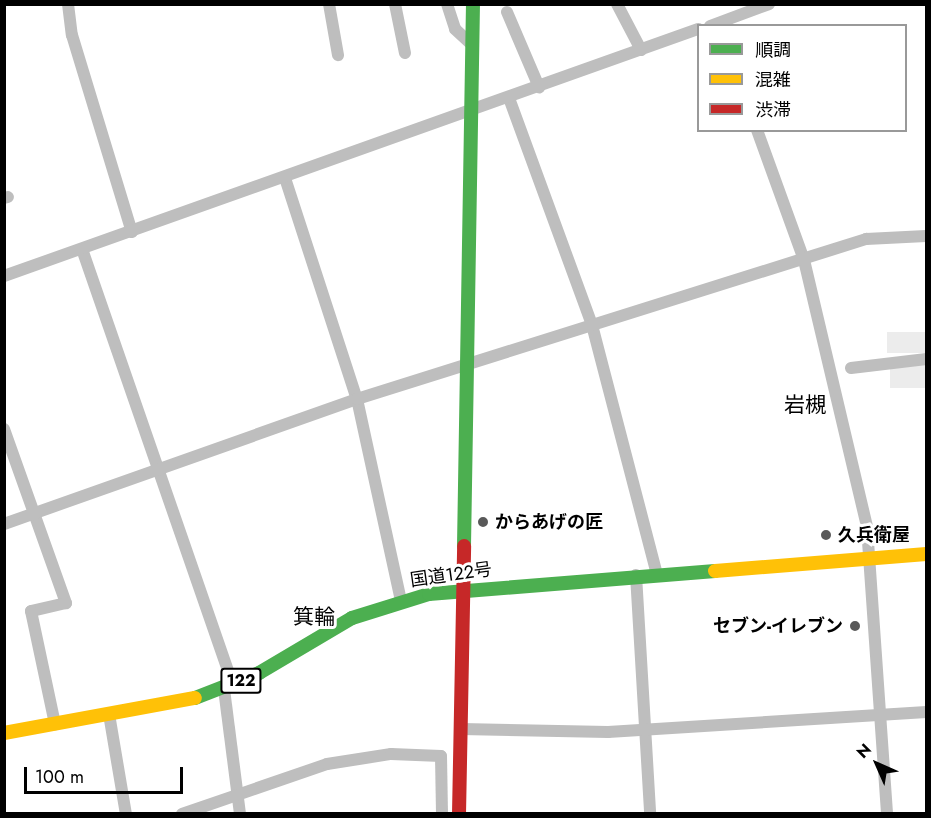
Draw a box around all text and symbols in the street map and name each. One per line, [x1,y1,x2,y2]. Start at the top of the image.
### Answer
legend [697,24,907,132]
text: 順調 [755,37,791,63]
text: 混雑 [755,67,791,93]
text: 渋滞 [755,97,791,123]
district label: 岩槻 [784,392,826,418]
place label: からあげの匠 [495,511,603,533]
marker: からあげの匠 [476,515,490,529]
place label: 久兵衛屋 [838,524,910,546]
marker: 久兵衛屋 [819,528,833,542]
street label: 国道122号 [409,559,493,591]
district label: 箕輪 [293,604,335,630]
place label: セブン-イレブン [713,615,843,637]
marker: セブン-イレブン [848,619,862,633]
road number: 122 [220,668,262,694]
north arrow [847,734,907,794]
text: N [851,738,877,764]
scale bar [27,755,186,793]
text: 100 m [35,764,84,790]

